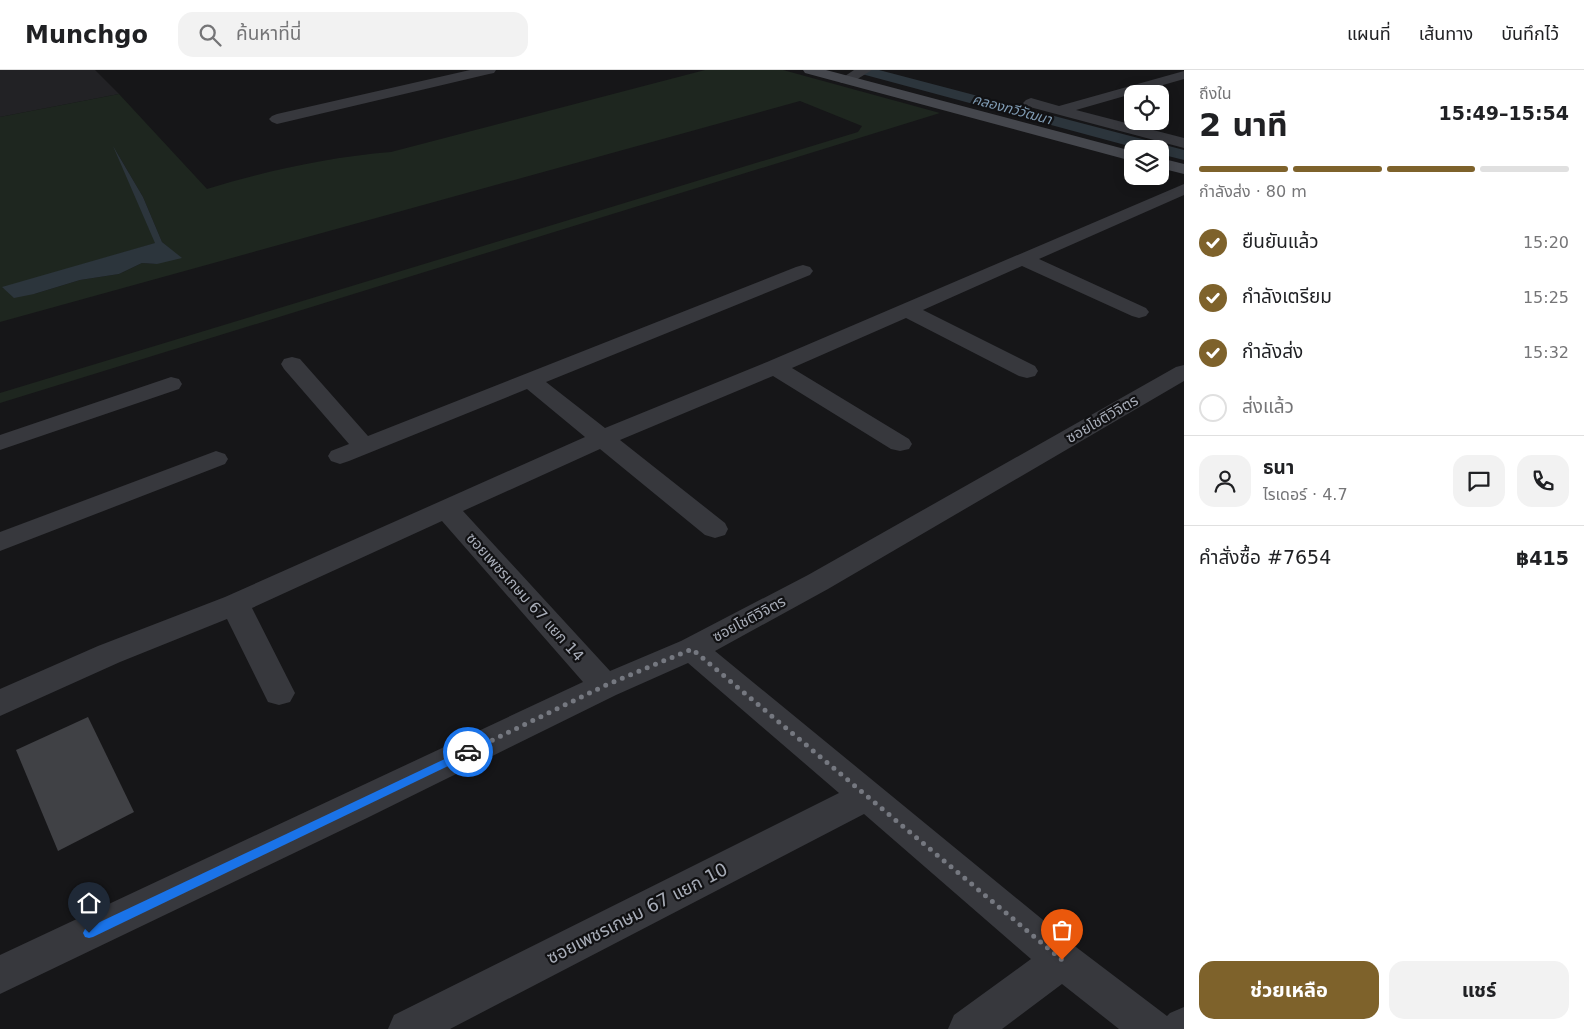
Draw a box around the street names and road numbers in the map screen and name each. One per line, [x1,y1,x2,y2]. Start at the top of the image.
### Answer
street label: ซอยโชติวิจิตร [1063,391,1141,447]
street label: ซอยเพชรเกษม 67 แยก 14 [463,529,587,665]
street label: ซอยโชติวิจิตร [709,592,789,646]
street label: ซอยเพชรเกษม 67 แยก 10 [543,858,731,968]

